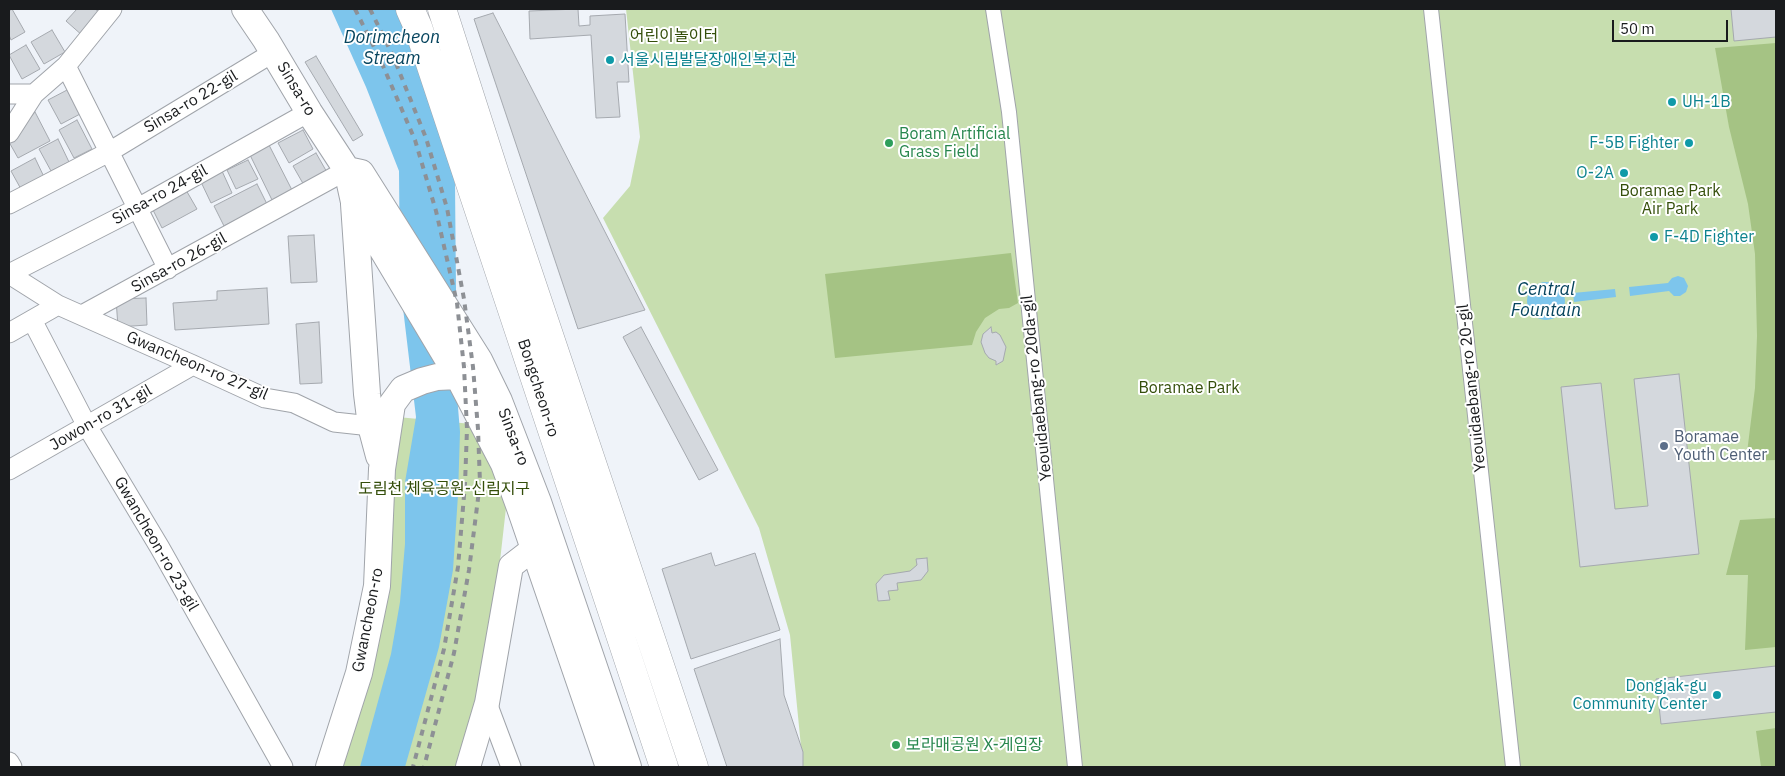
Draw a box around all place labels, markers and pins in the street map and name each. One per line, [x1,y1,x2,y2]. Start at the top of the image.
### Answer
place label: 서울시립발달장애인복지관 [620,50,797,70]
marker: 서울시립발달장애인복지관 [604,54,616,66]
place label: UH-1B [1682,92,1731,112]
marker: UH-1B [1666,96,1678,108]
place label: Boram Artificial Grass Field [899,124,1010,162]
place label: F-5B Fighter [1589,133,1679,153]
marker: Boram Artificial Grass Field [883,137,895,149]
marker: F-5B Fighter [1683,137,1695,149]
place label: O-2A [1576,163,1614,183]
marker: O-2A [1618,167,1630,179]
place label: F-4D Fighter [1664,227,1754,247]
marker: F-4D Fighter [1648,231,1660,243]
place label: Boramae Youth Center [1674,427,1767,465]
marker: Boramae Youth Center [1658,440,1670,452]
place label: Dongjak-gu Community Center [1573,676,1707,714]
marker: Dongjak-gu Community Center [1711,689,1723,701]
place label: 보라매공원 X-게임장 [906,735,1043,755]
marker: 보라매공원 X-게임장 [890,739,902,751]

